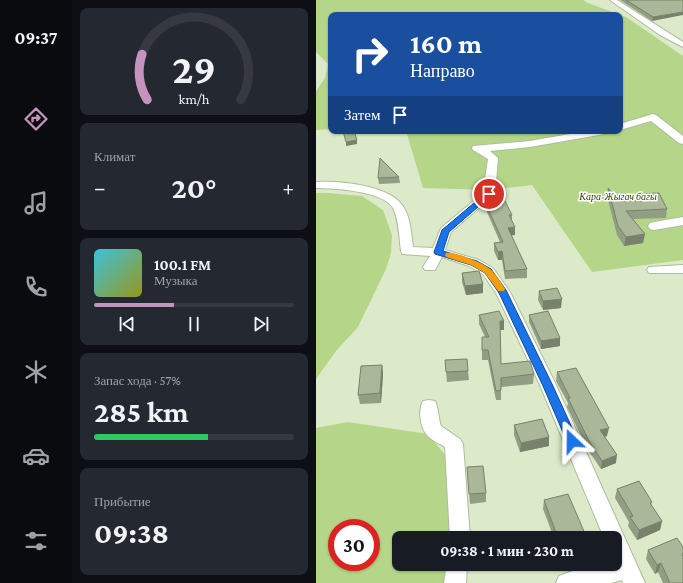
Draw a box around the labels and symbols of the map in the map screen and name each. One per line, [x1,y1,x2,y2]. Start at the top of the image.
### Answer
pin [472,177,506,211]
park label: Кара-Жыгач багы [578,191,657,202]
position arrow [551,420,593,462]
speed limit sign: 30 [328,519,380,571]

